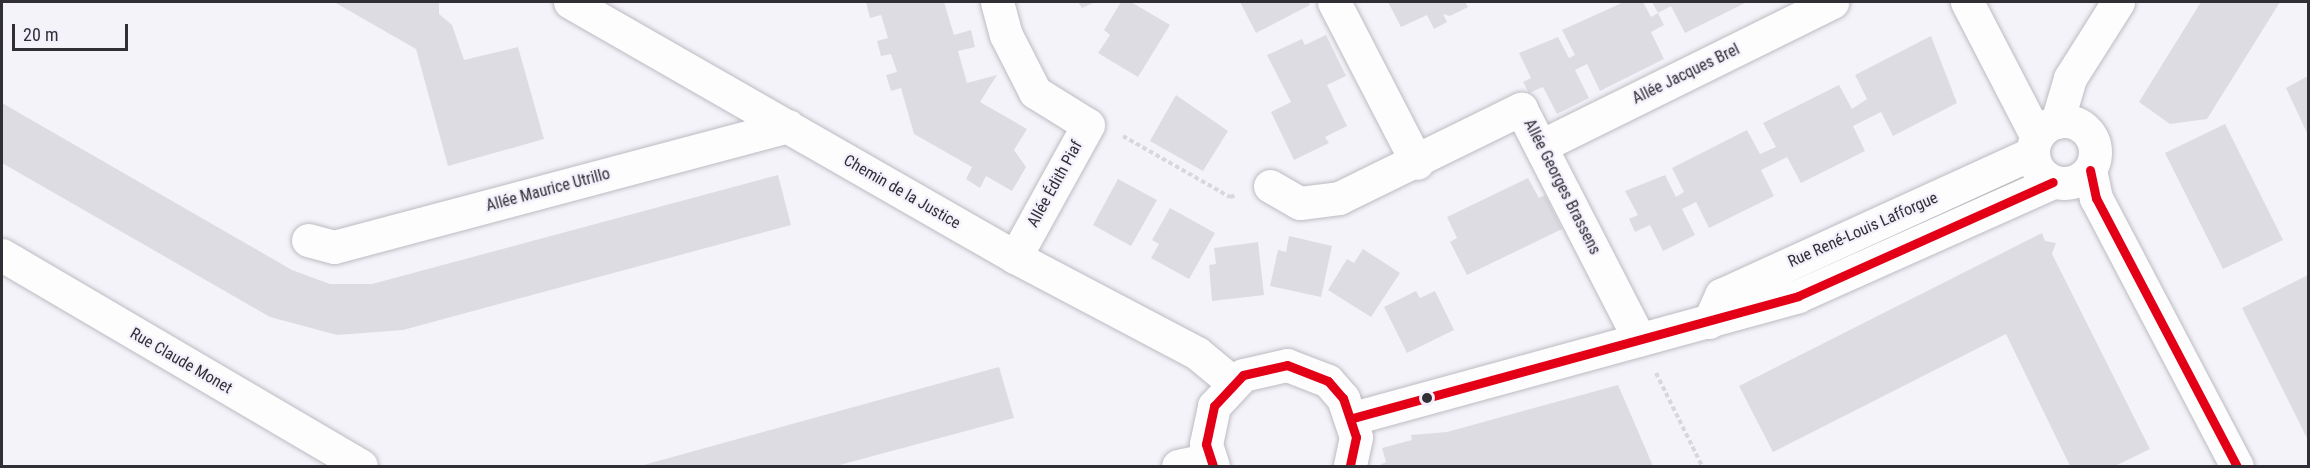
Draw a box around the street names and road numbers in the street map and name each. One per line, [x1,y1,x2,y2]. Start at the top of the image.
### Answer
street label: Allée Jacques Brel [1629,40,1743,108]
street label: Allée Georges Brassens [1520,116,1604,258]
street label: Allée Édith Piaf [1023,137,1087,231]
street label: Chemin de la Justice [840,151,964,233]
street label: Allée Maurice Utrillo [484,164,612,216]
street label: Rue René-Louis Lafforgue [1785,188,1941,272]
street label: Rue Claude Monet [127,324,235,398]

